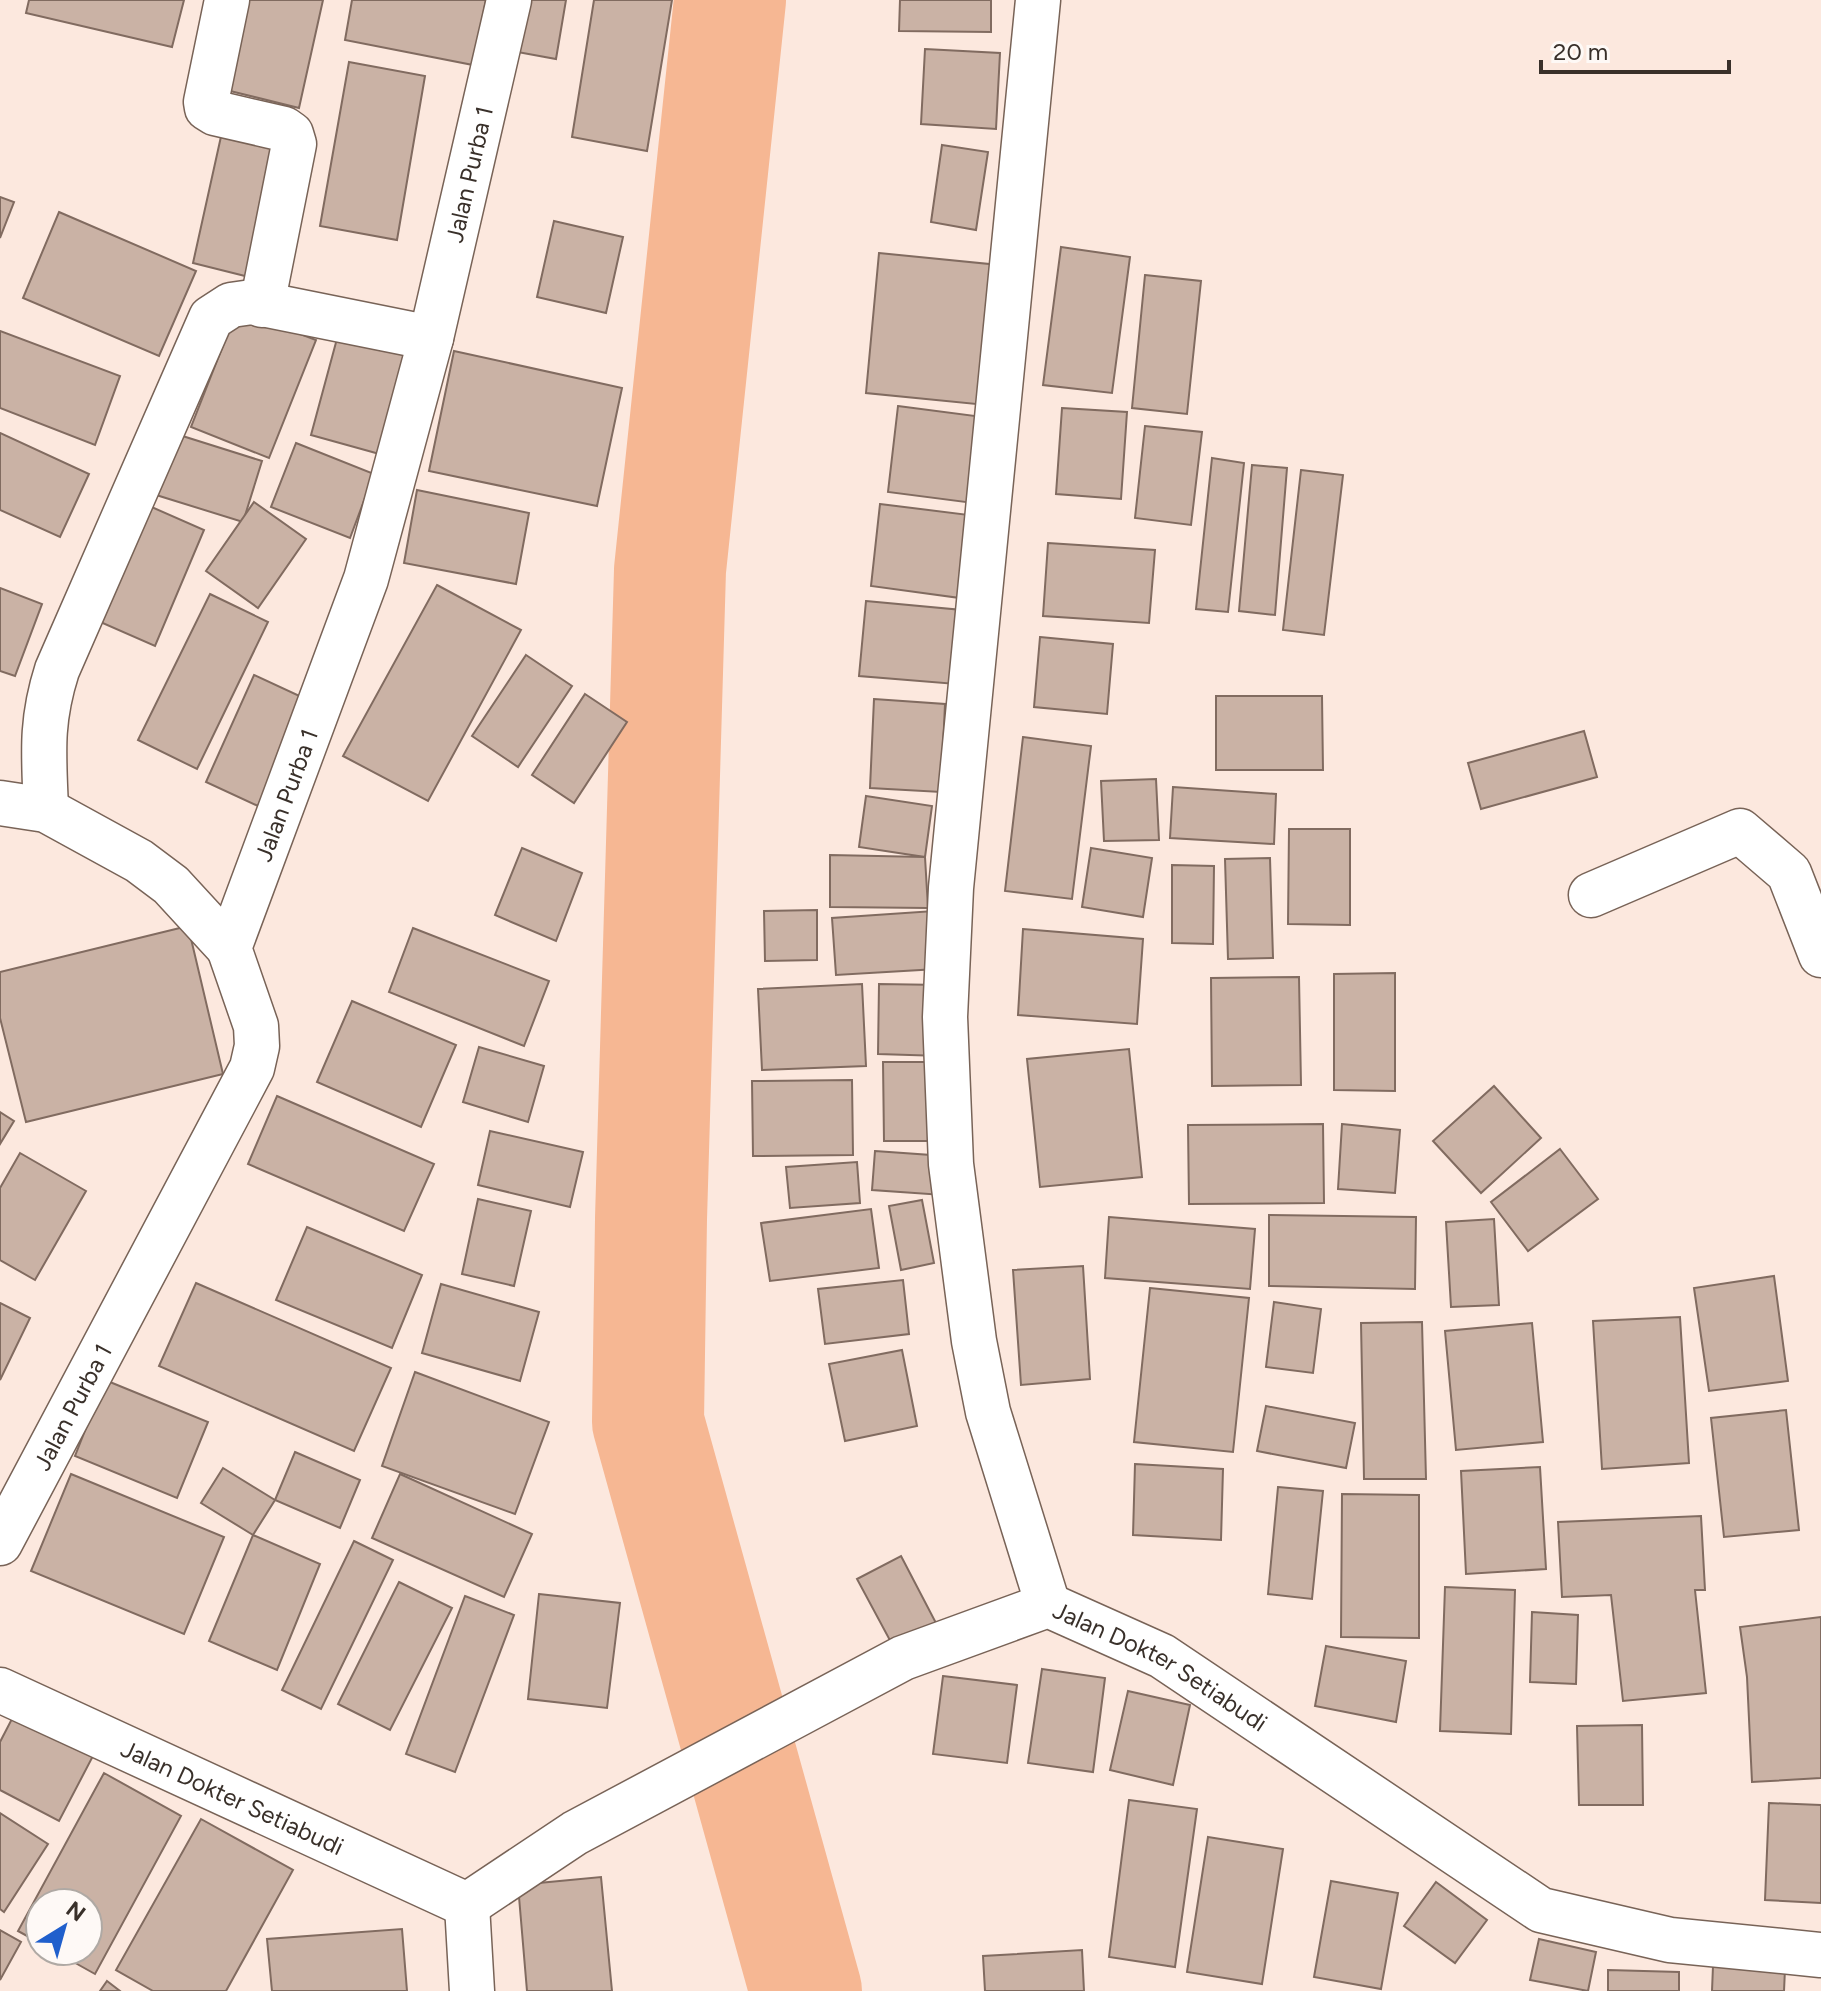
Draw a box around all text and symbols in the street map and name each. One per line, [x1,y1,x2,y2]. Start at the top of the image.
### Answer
scale bar [1541,24,1729,74]
text: 20 m [1553,37,1608,66]
street label: Jalan Purba 1 [439,103,499,245]
street label: Jalan Purba 1 [248,725,324,865]
street label: Jalan Purba 1 [27,1339,118,1475]
street label: Jalan Dokter Setiabudi [1049,1595,1273,1737]
street label: Jalan Dokter Setiabudi [117,1733,348,1861]
north arrow [24,1887,104,1967]
text: N [61,1896,91,1927]

